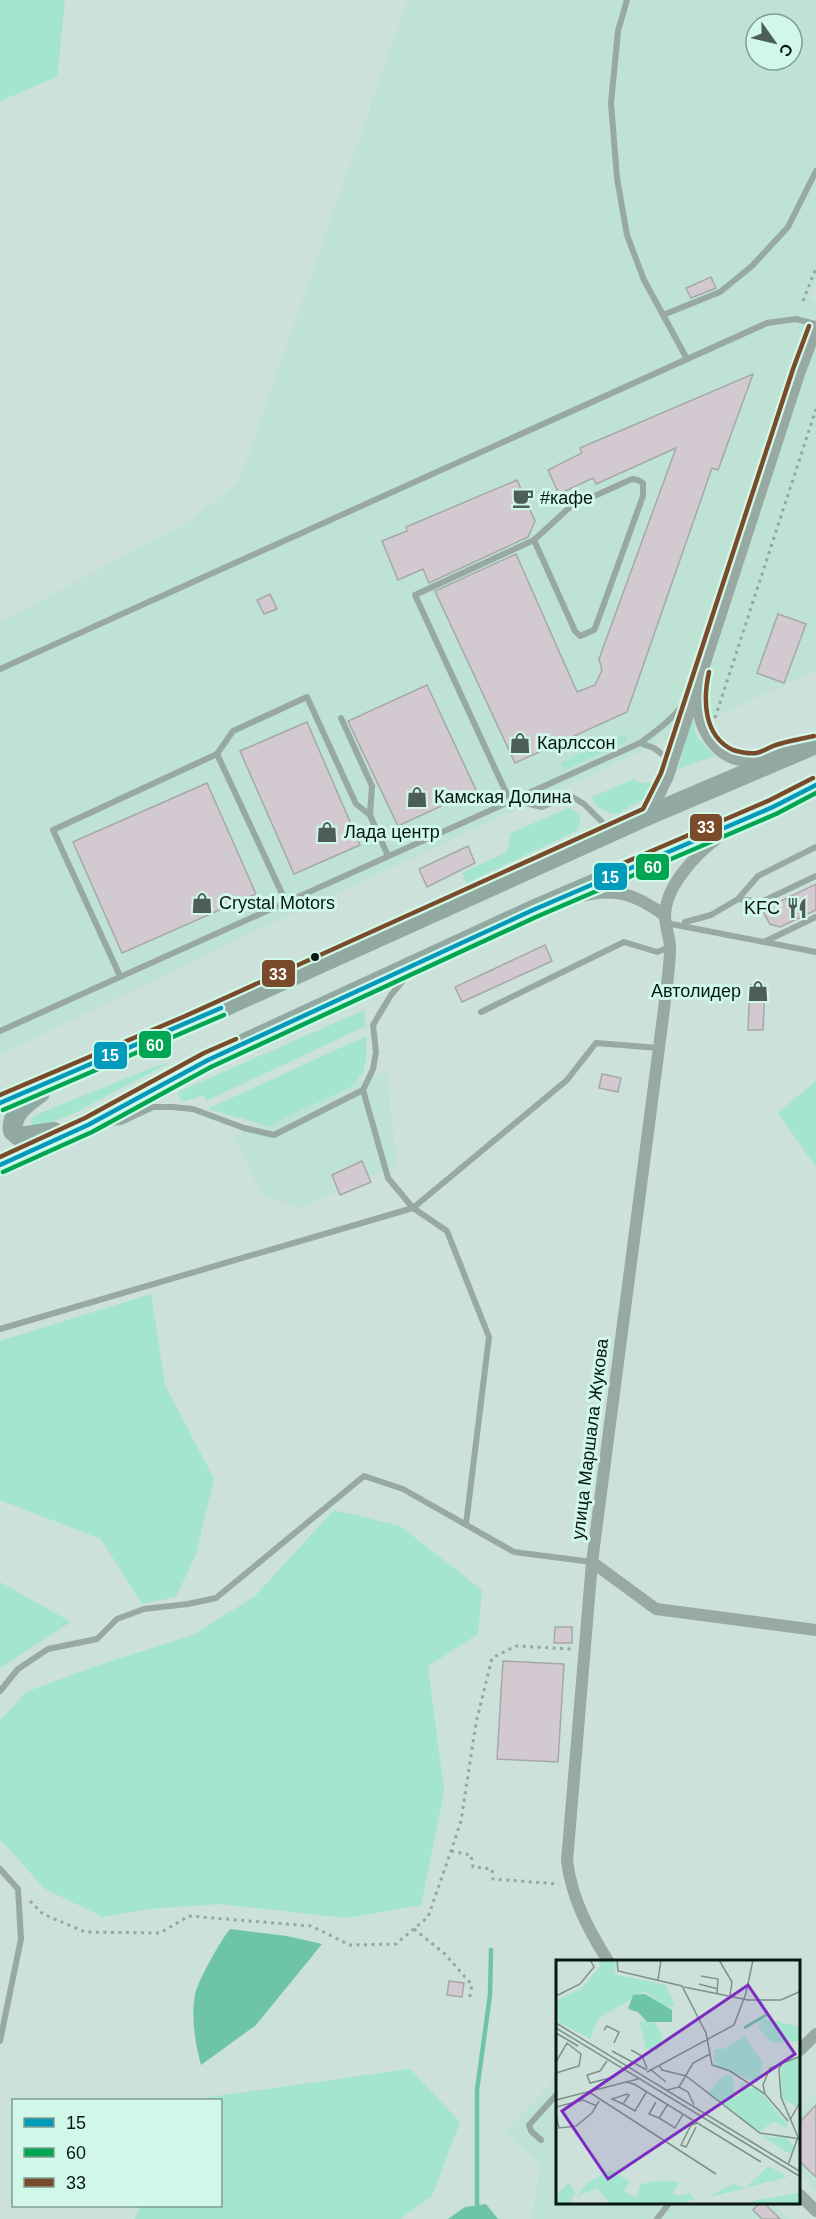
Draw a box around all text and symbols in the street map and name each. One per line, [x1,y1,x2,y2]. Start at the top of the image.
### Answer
north arrow [744,12,804,72]
text: С [775,41,796,60]
cafe icon: #кафе [511,486,535,510]
place label: #кафе [540,488,593,508]
shop icon: Карлссон [508,731,532,755]
place label: Карлссон [537,733,616,753]
shop icon: Камская Долина [405,785,429,809]
place label: Камская Долина [434,787,572,807]
line badge: 33 [689,813,723,842]
text: 33 [697,819,715,836]
shop icon: Лада центр [315,820,339,844]
place label: Лада центр [344,822,440,842]
line badge: 60 [635,853,670,881]
text: 60 [644,859,662,876]
line badge: 15 [593,862,628,891]
text: 15 [601,869,619,886]
shop icon: Crystal Motors [190,891,214,915]
place label: Crystal Motors [219,893,335,913]
restaurant icon: KFC [785,896,809,920]
place label: KFC [744,898,780,918]
unlabelled marker [309,951,321,963]
line badge: 33 [261,959,296,988]
text: 33 [269,966,287,983]
shop icon: Автолидер [746,979,770,1003]
place label: Автолидер [651,981,741,1001]
line badge: 60 [138,1030,172,1059]
text: 60 [146,1037,164,1054]
line badge: 15 [93,1041,128,1070]
text: 15 [101,1047,119,1064]
street label: улица Маршала Жукова [568,1336,612,1541]
inset map [556,1960,801,2204]
legend [12,2099,222,2207]
text: 15 [66,2113,86,2133]
text: 60 [66,2143,86,2163]
text: 33 [66,2173,86,2193]

